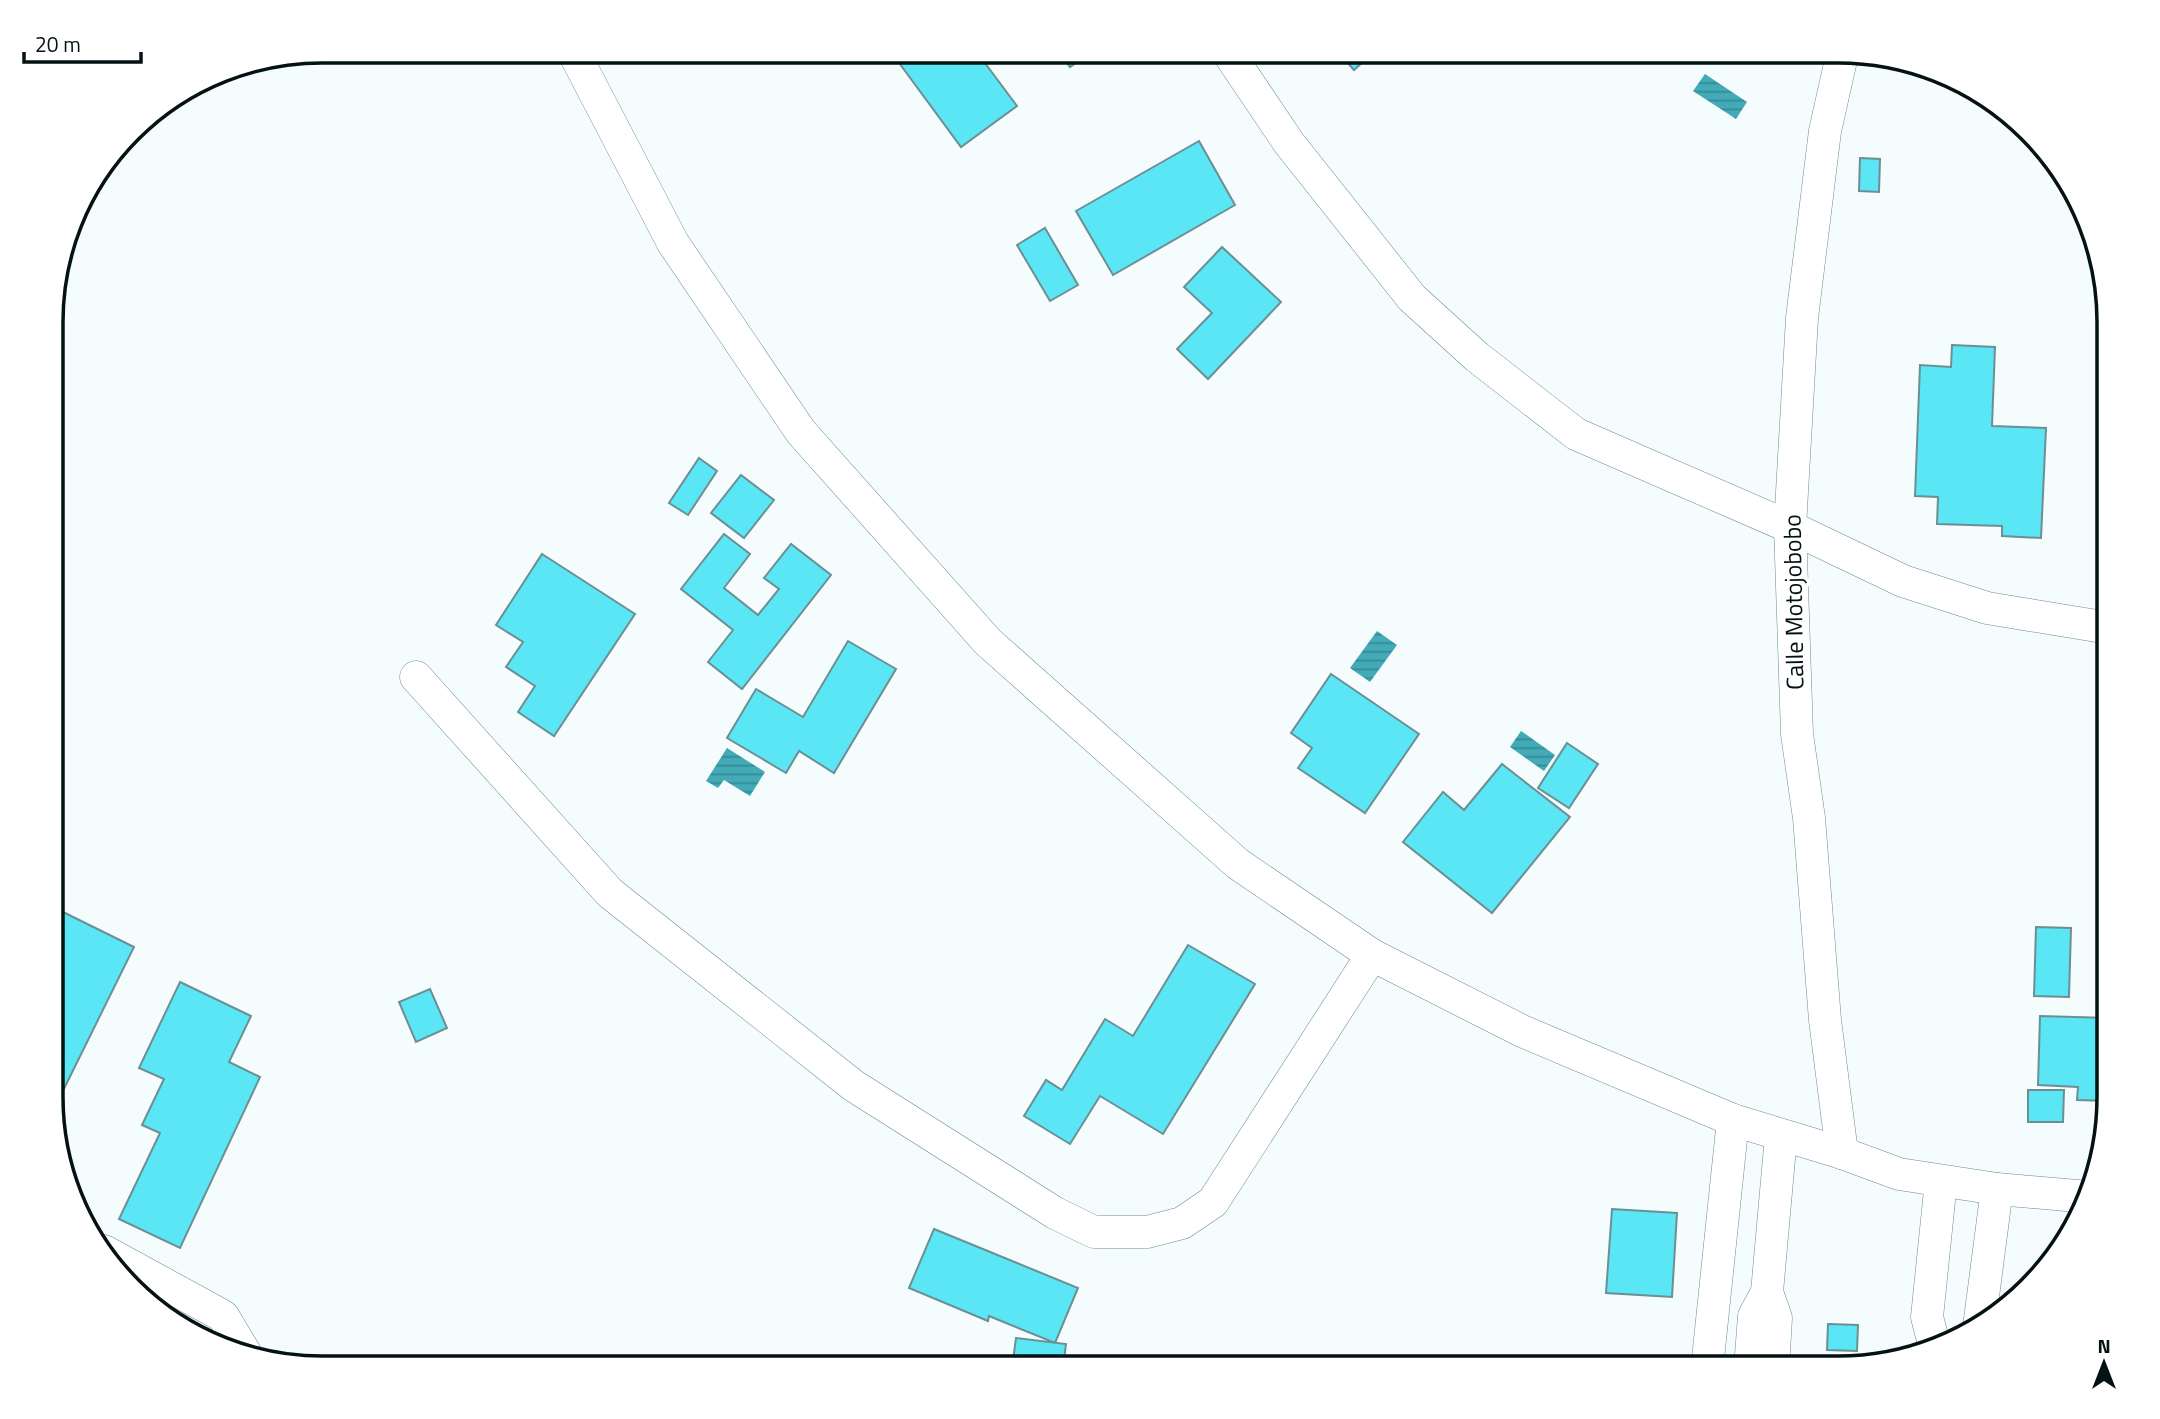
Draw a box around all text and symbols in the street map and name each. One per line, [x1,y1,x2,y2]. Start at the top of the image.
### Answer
scale bar [24,21,142,65]
text: 20 m [35,28,81,60]
street label: Calle Motojobobo [1773,514,1813,690]
north arrow [2069,1328,2139,1398]
text: N [2097,1331,2111,1360]

